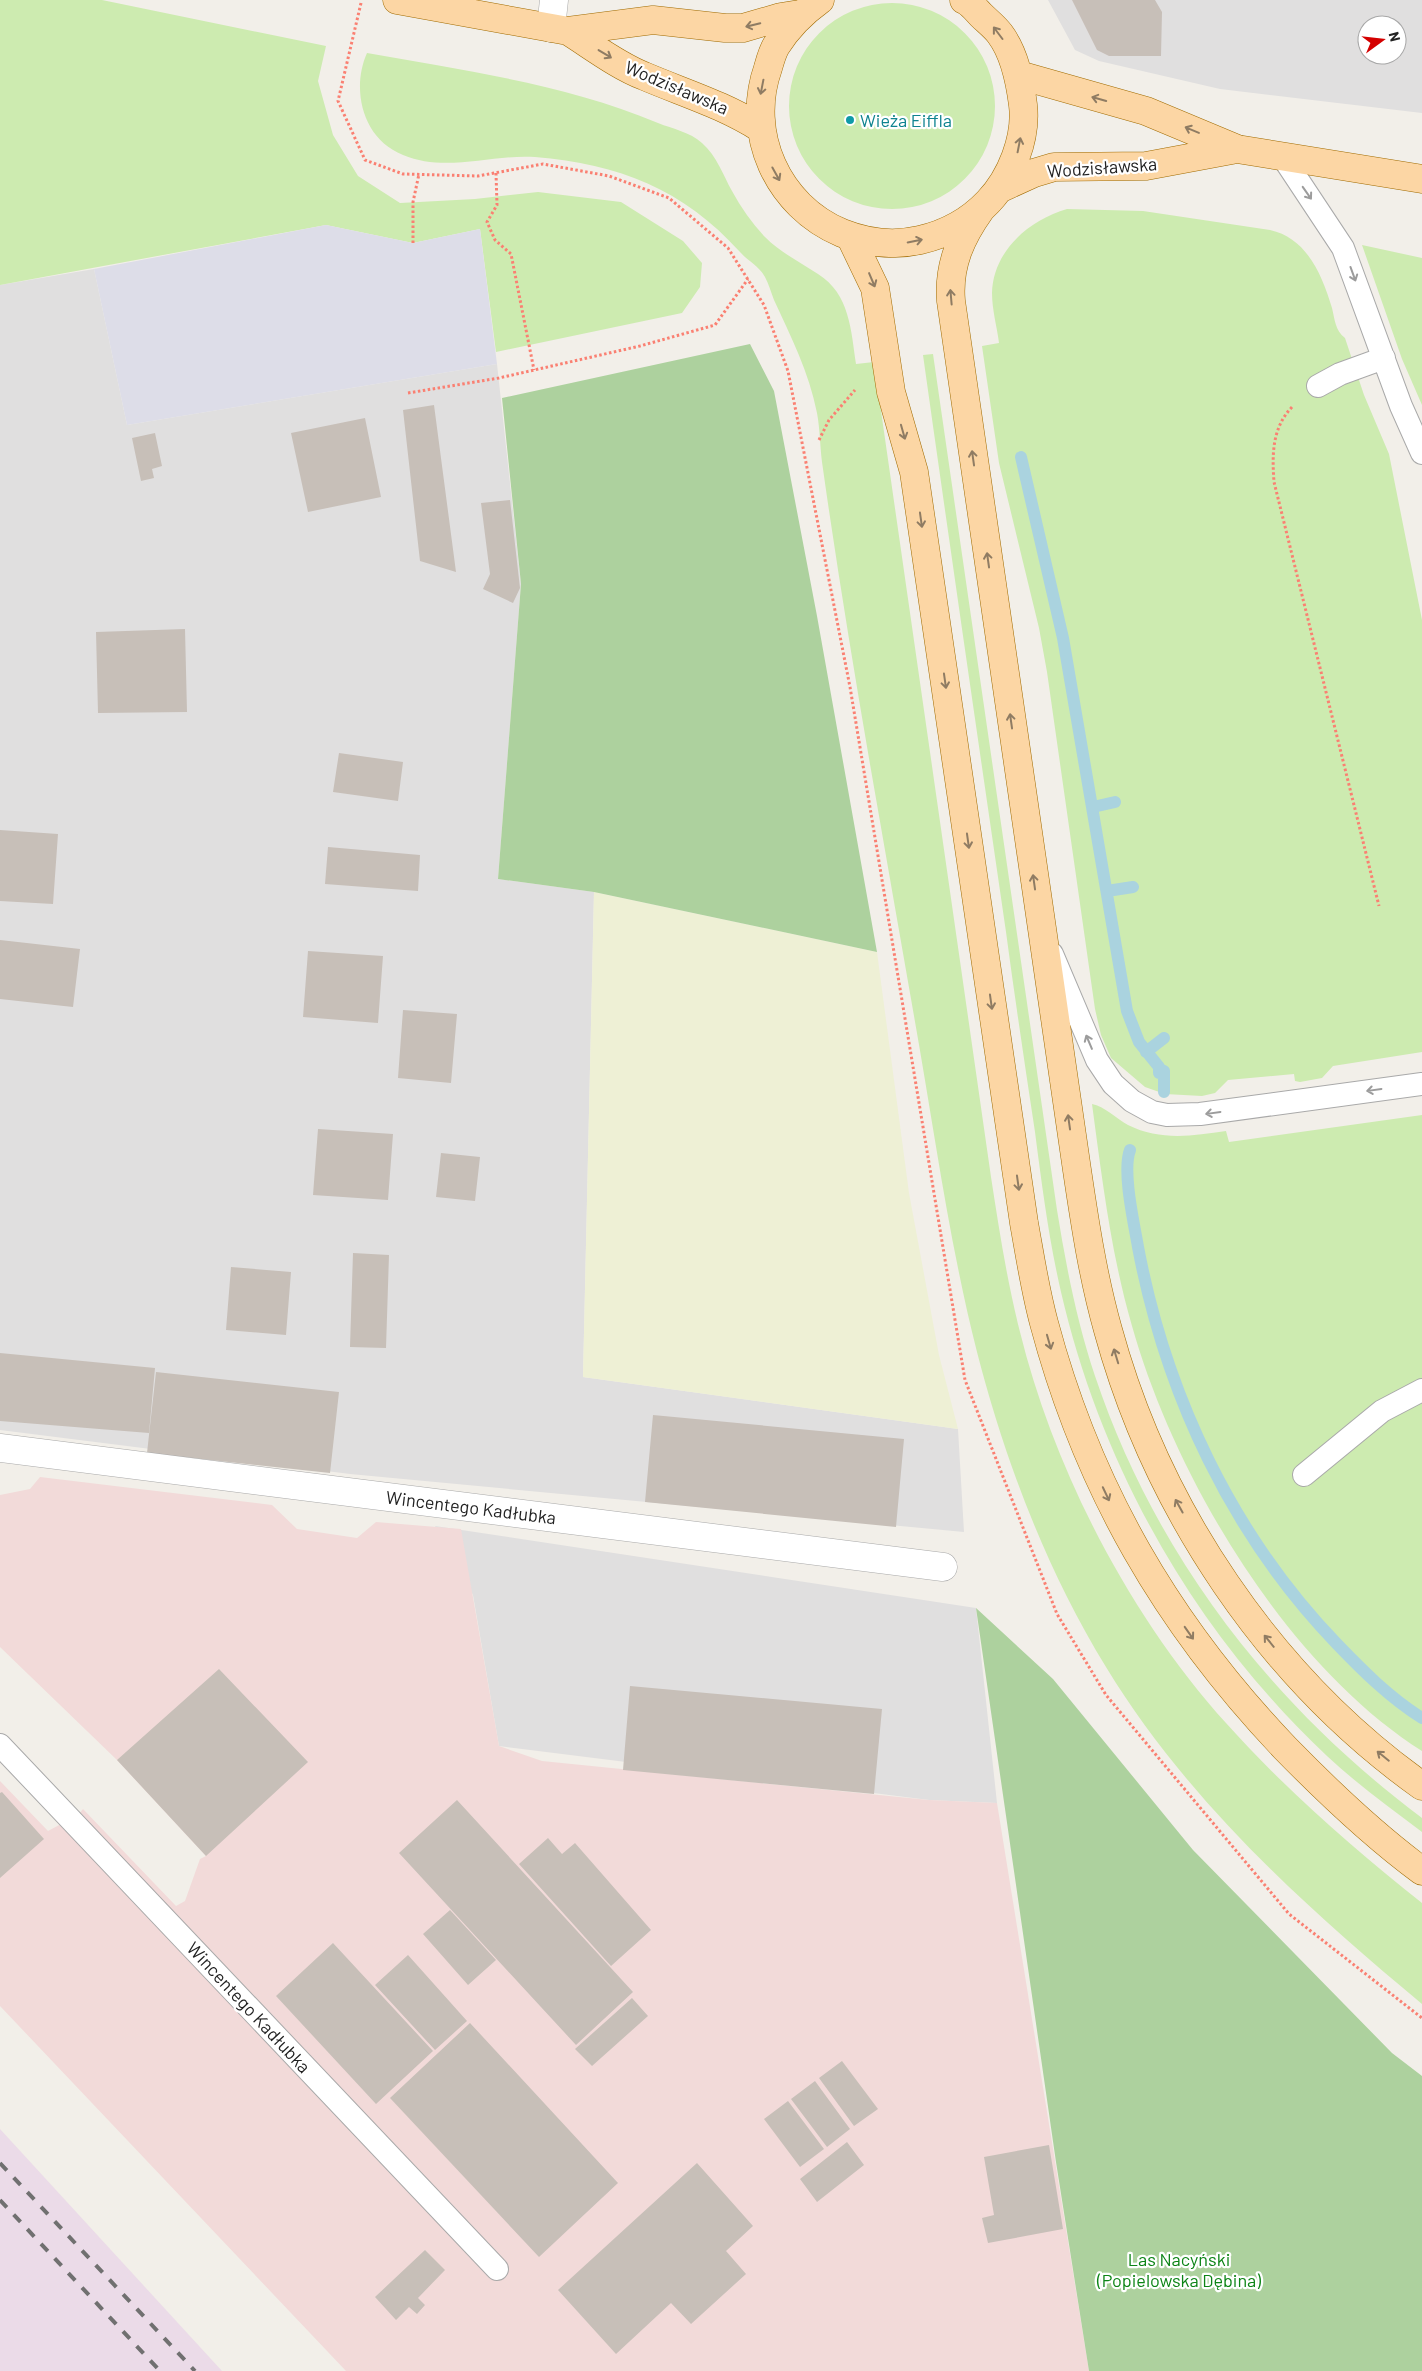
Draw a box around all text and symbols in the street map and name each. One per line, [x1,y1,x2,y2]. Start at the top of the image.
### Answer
north arrow [1357,15,1407,65]
one-way arrow [745,21,761,31]
one-way arrow [993,26,1003,40]
text: N [1386,30,1404,43]
one-way arrow [598,49,612,59]
street label: Wodzisławska [622,55,732,119]
one-way arrow [757,78,767,94]
one-way arrow [1092,94,1108,104]
place label: Wieża Eiffla [860,109,952,131]
marker: Wieża Eiffla [844,114,856,126]
one-way arrow [1185,125,1200,134]
one-way arrow [1014,137,1024,153]
street label: Wodzisławska [1046,152,1158,182]
one-way arrow [772,166,781,181]
one-way arrow [1302,186,1312,200]
one-way arrow [907,235,923,245]
one-way arrow [1349,266,1358,281]
one-way arrow [868,272,877,287]
one-way arrow [946,290,956,306]
one-way arrow [898,423,908,439]
one-way arrow [968,451,978,467]
one-way arrow [916,511,926,527]
one-way arrow [982,553,992,569]
one-way arrow [940,672,950,688]
one-way arrow [1006,714,1016,730]
one-way arrow [963,833,973,849]
one-way arrow [1029,874,1039,890]
one-way arrow [987,994,997,1010]
one-way arrow [1084,1035,1094,1050]
one-way arrow [1366,1086,1382,1096]
one-way arrow [1205,1108,1221,1118]
one-way arrow [1064,1114,1074,1130]
one-way arrow [1013,1174,1023,1190]
one-way arrow [1044,1333,1054,1349]
one-way arrow [1111,1349,1120,1365]
street label: Wincentego Kadłubka [385,1486,557,1528]
one-way arrow [1102,1486,1111,1501]
one-way arrow [1174,1499,1183,1514]
one-way arrow [1183,1626,1194,1640]
one-way arrow [1264,1634,1275,1647]
one-way arrow [1377,1750,1390,1761]
street label: Wincentego Kadłubka [183,1937,315,2077]
park label: Las Nacyński (Popielowska Dębina) [1096,2248,1261,2291]

